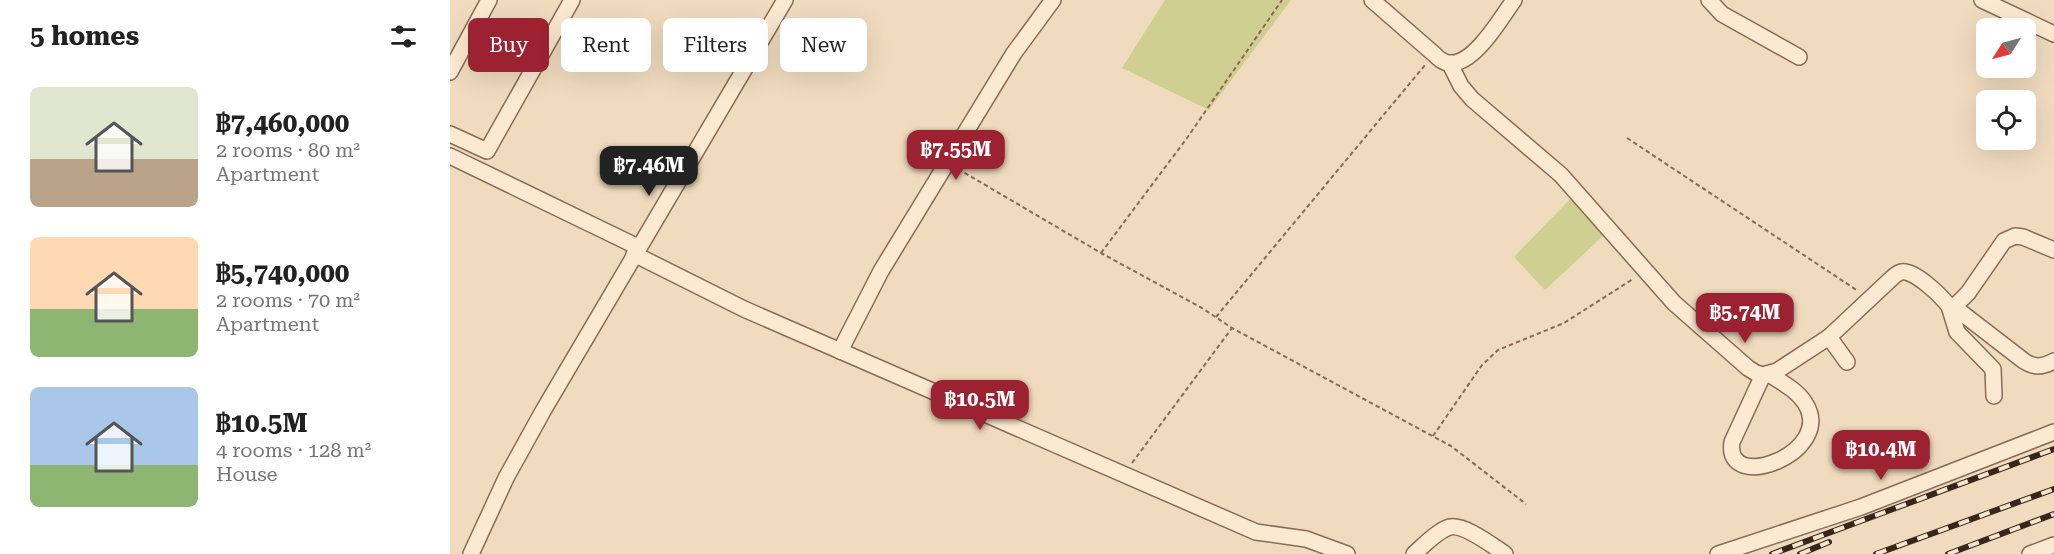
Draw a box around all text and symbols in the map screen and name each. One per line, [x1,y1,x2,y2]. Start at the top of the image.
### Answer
chip: Buy [468,18,549,72]
chip: Rent [561,18,651,72]
chip: Filters [663,18,768,72]
chip: New [780,18,867,72]
north arrow [1976,18,2036,78]
map controls [1976,18,2036,150]
icon: filters [387,20,420,53]
text: 5 homes [30,21,139,51]
button: locate [1976,90,2036,150]
text: ฿7,460,000 [216,108,349,138]
icon: home [78,111,150,183]
pin: ฿7.55M [907,130,1005,181]
text: ฿7.55M [921,137,991,161]
text: 2 rooms · 80 m² [216,138,360,162]
pin: ฿7.46M [600,146,698,197]
text: ฿7.46M [614,153,684,177]
text: Apartment [216,162,319,186]
text: ฿5,740,000 [216,258,349,288]
icon: home [78,261,150,333]
text: 2 rooms · 70 m² [216,288,360,312]
pin: ฿5.74M [1696,293,1794,344]
text: ฿5.74M [1710,300,1780,324]
text: Apartment [216,312,319,336]
pin: ฿10.5M [931,380,1029,431]
text: ฿10.5M [945,387,1015,411]
text: ฿10.5M [216,408,308,438]
icon: home [78,411,150,483]
pin: ฿10.4M [1832,430,1930,481]
text: ฿10.4M [1846,437,1916,461]
text: 4 rooms · 128 m² [216,438,371,462]
text: House [216,462,278,486]

